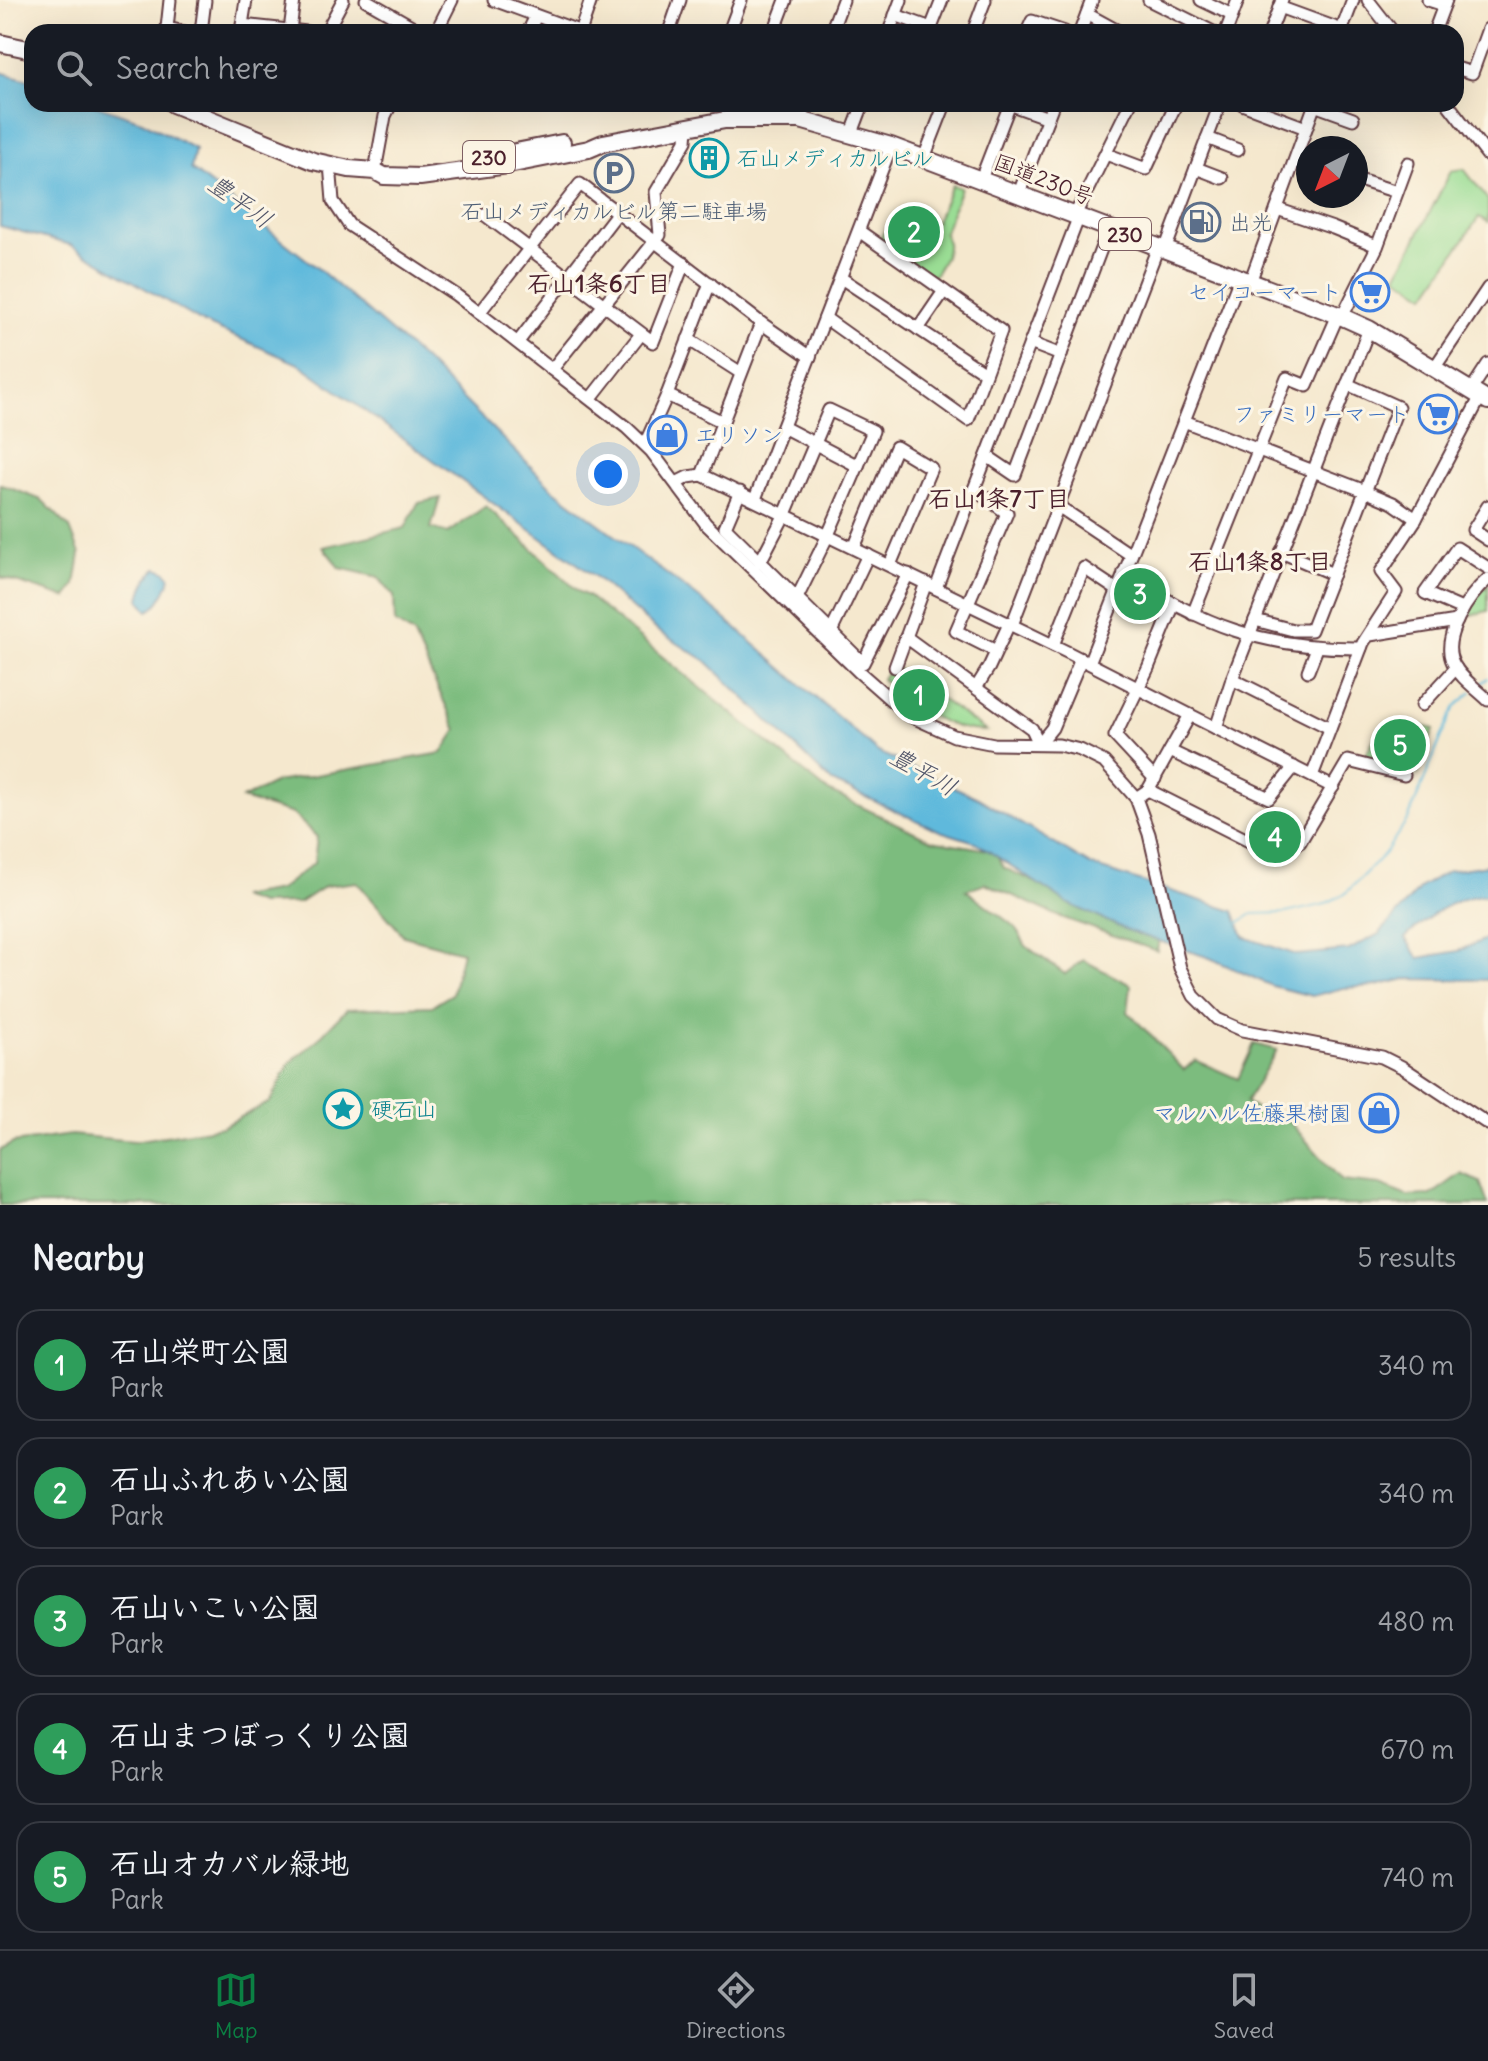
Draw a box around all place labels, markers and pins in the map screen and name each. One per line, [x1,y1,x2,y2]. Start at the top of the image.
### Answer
building icon: 石山メディカルビル [688,137,730,179]
place label: 石山メディカルビル [737,144,934,172]
parking icon: 石山メディカルビル第二駐車場 [593,152,635,194]
place label: 石山メディカルビル第二駐車場 [461,197,767,225]
fuel station icon: 出光 [1180,201,1222,243]
pin: 2 [888,202,940,262]
place label: 出光 [1229,208,1273,236]
supermarket icon: セイコーマート [1349,271,1391,313]
place label: セイコーマート [1188,278,1342,306]
supermarket icon: ファミリーマート [1417,393,1459,435]
place label: ファミリーマート [1234,400,1410,428]
shop icon: エリソン [646,414,688,456]
place label: エリソン [695,421,783,449]
pin: 3 [1114,564,1166,624]
pin: 1 [893,665,945,725]
pin: 5 [1374,715,1426,775]
pin: 4 [1249,807,1301,867]
place icon: 硬石山 [322,1088,364,1130]
shop icon: マルハル佐藤果樹園 [1358,1092,1400,1134]
place label: 硬石山 [371,1095,437,1123]
place label: マルハル佐藤果樹園 [1153,1099,1351,1127]

